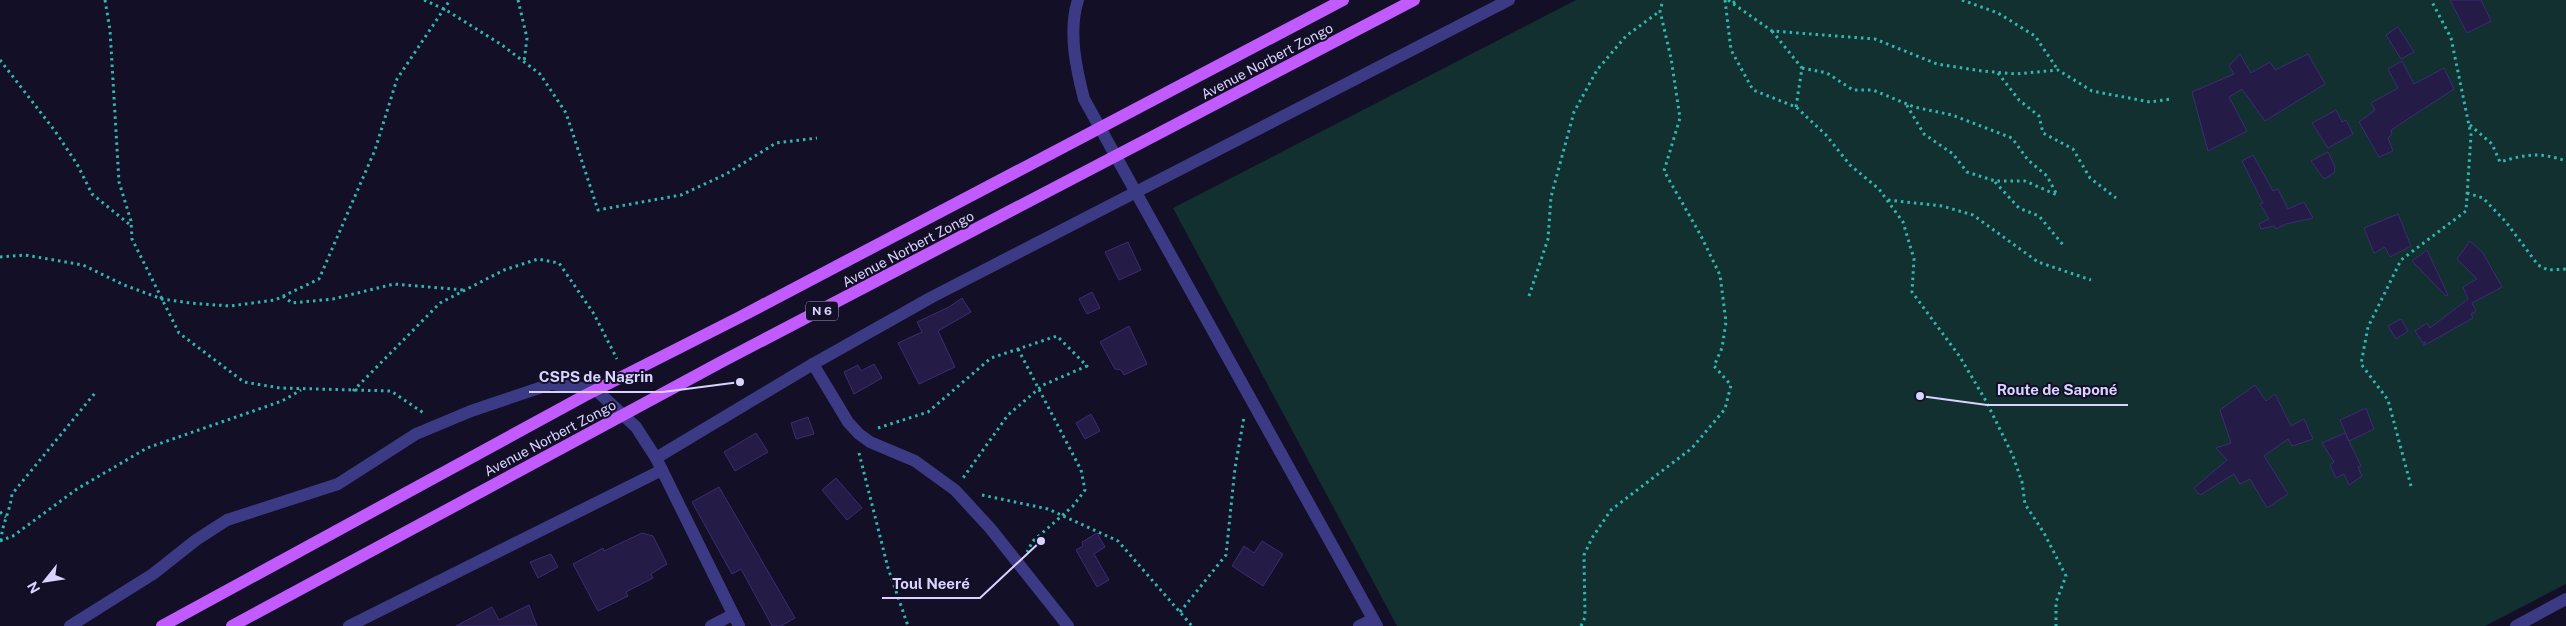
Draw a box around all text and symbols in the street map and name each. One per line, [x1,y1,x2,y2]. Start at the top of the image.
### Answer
street label: Avenue Norbert Zongo [1198,19,1336,103]
street label: Avenue Norbert Zongo [839,207,977,291]
road number: N 6 [806,302,838,321]
callout: CSPS de Nagrin [529,362,663,392]
text: CSPS de Nagrin [539,368,653,385]
callout: Route de Saponé [1987,375,2128,405]
text: Route de Saponé [1997,381,2117,398]
street label: Avenue Norbert Zongo [481,396,619,480]
north arrow [20,556,70,606]
callout: Toul Neeré [882,568,980,598]
text: Toul Neeré [892,575,970,592]
text: N [24,579,43,596]

